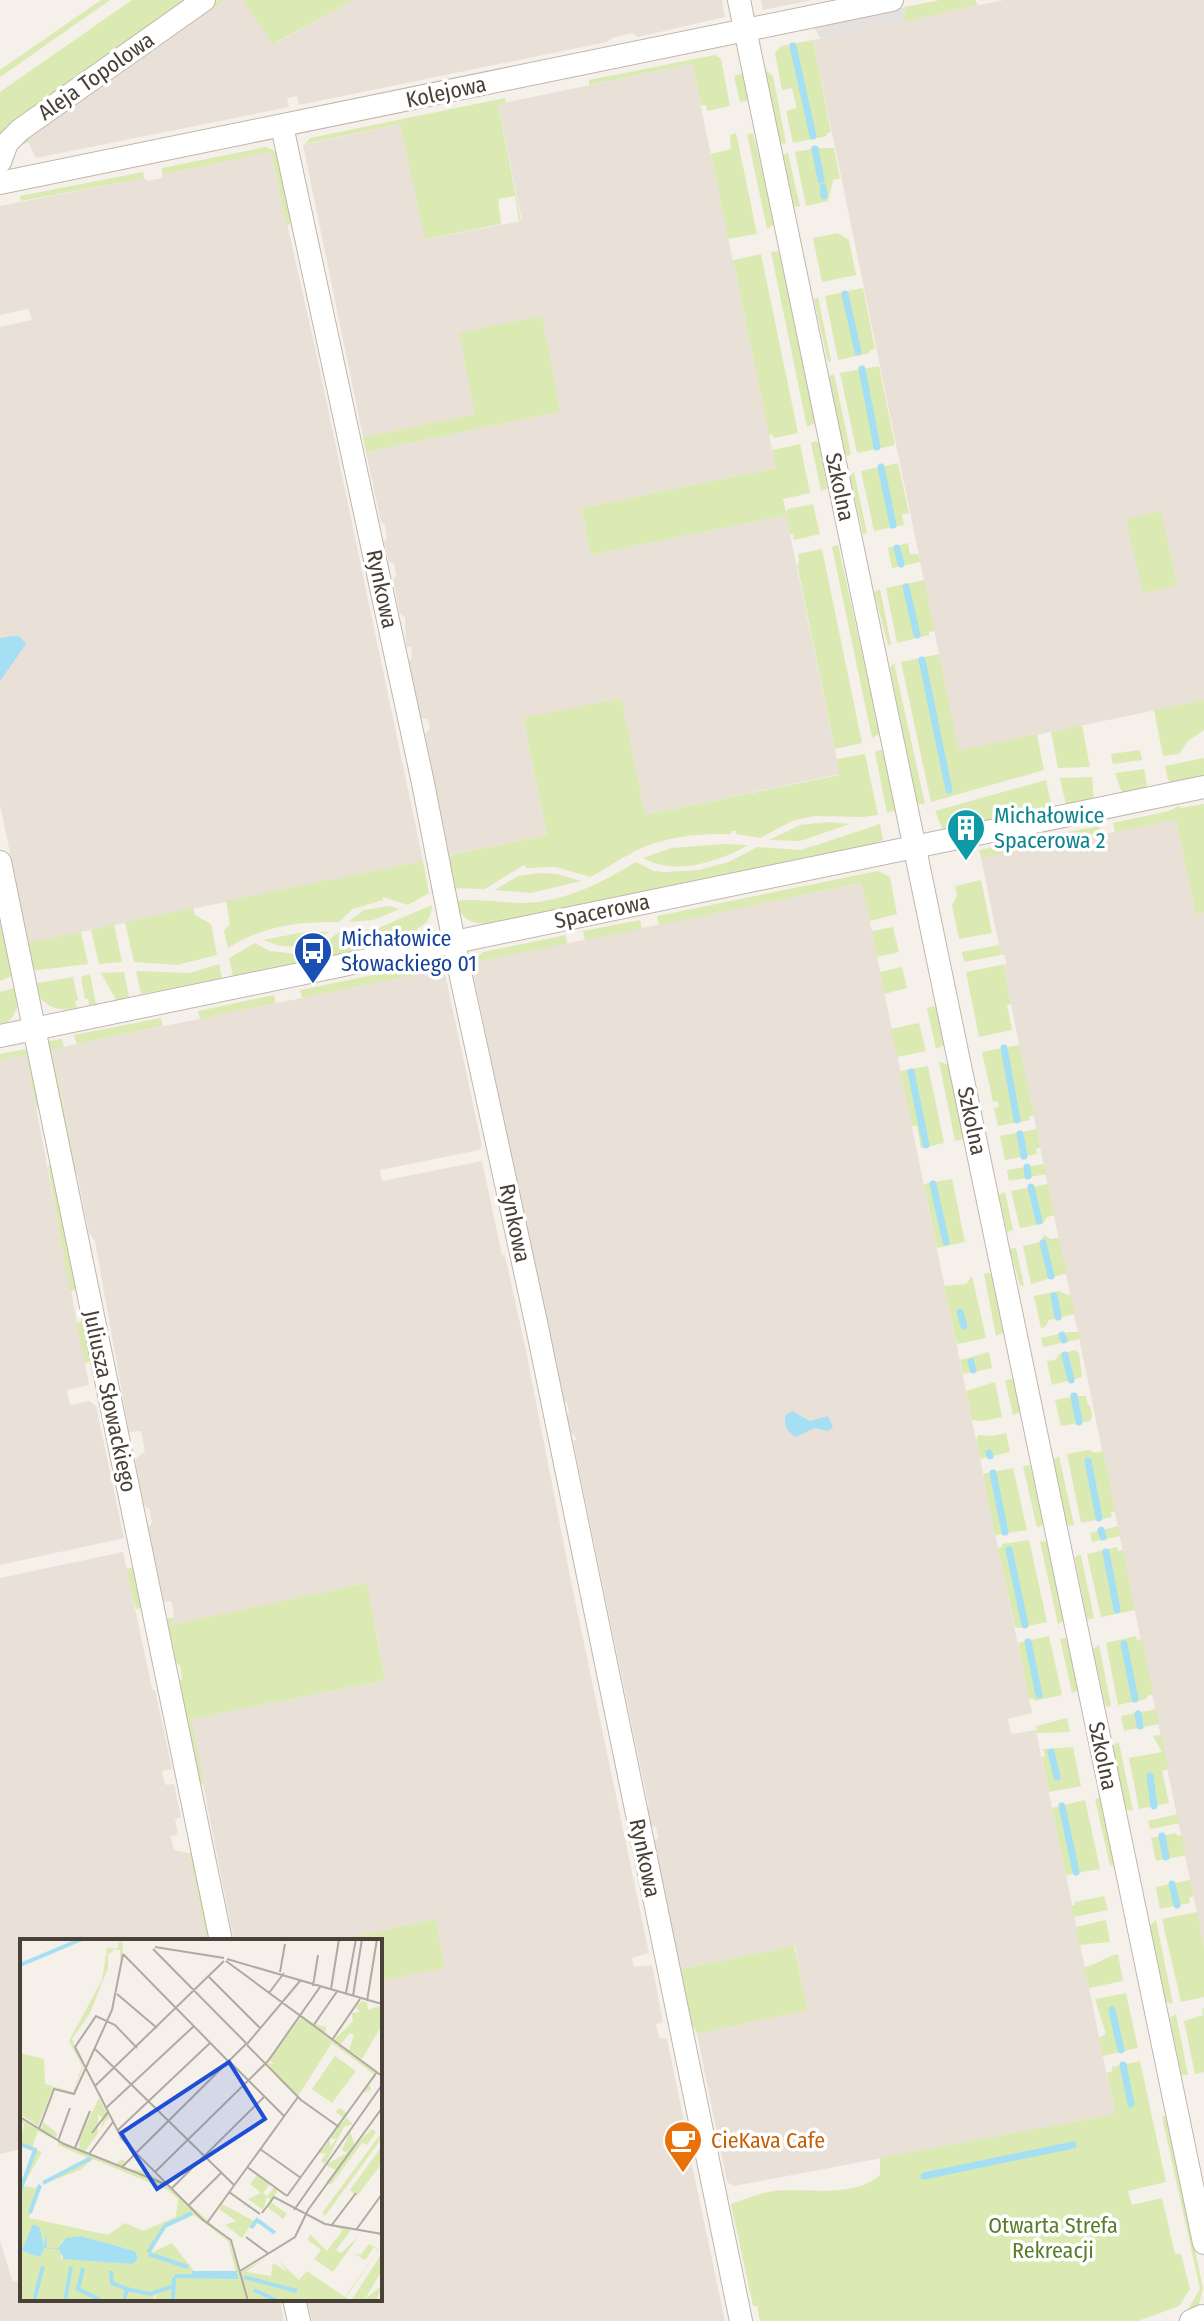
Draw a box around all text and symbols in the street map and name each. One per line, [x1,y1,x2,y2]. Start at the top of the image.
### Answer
street label: Aleja Topolowa [33,26,159,126]
street label: Kolejowa [403,70,489,114]
street label: Szkolna [820,450,860,524]
street label: Rynkowa [360,547,404,631]
place label: Michałowice Spacerowa 2 [994,802,1105,854]
building icon: Michałowice Spacerowa 2 [945,807,987,862]
street label: Spacerowa [552,888,652,934]
place label: Michałowice Słowackiego 01 [341,925,477,977]
bus stop icon: Michałowice Słowackiego 01 [292,930,334,985]
street label: Szkolna [952,1084,992,1158]
street label: Rynkowa [493,1181,537,1265]
street label: Juliusza Słowackiego [78,1308,142,1494]
street label: Szkolna [1083,1719,1123,1793]
street label: Rynkowa [623,1816,667,1900]
inset map [20,1939,382,2301]
cafe icon: CieKava Cafe [662,2119,704,2174]
place label: CieKava Cafe [711,2127,825,2154]
park label: Otwarta Strefa Rekreacji [988,2212,1118,2264]

